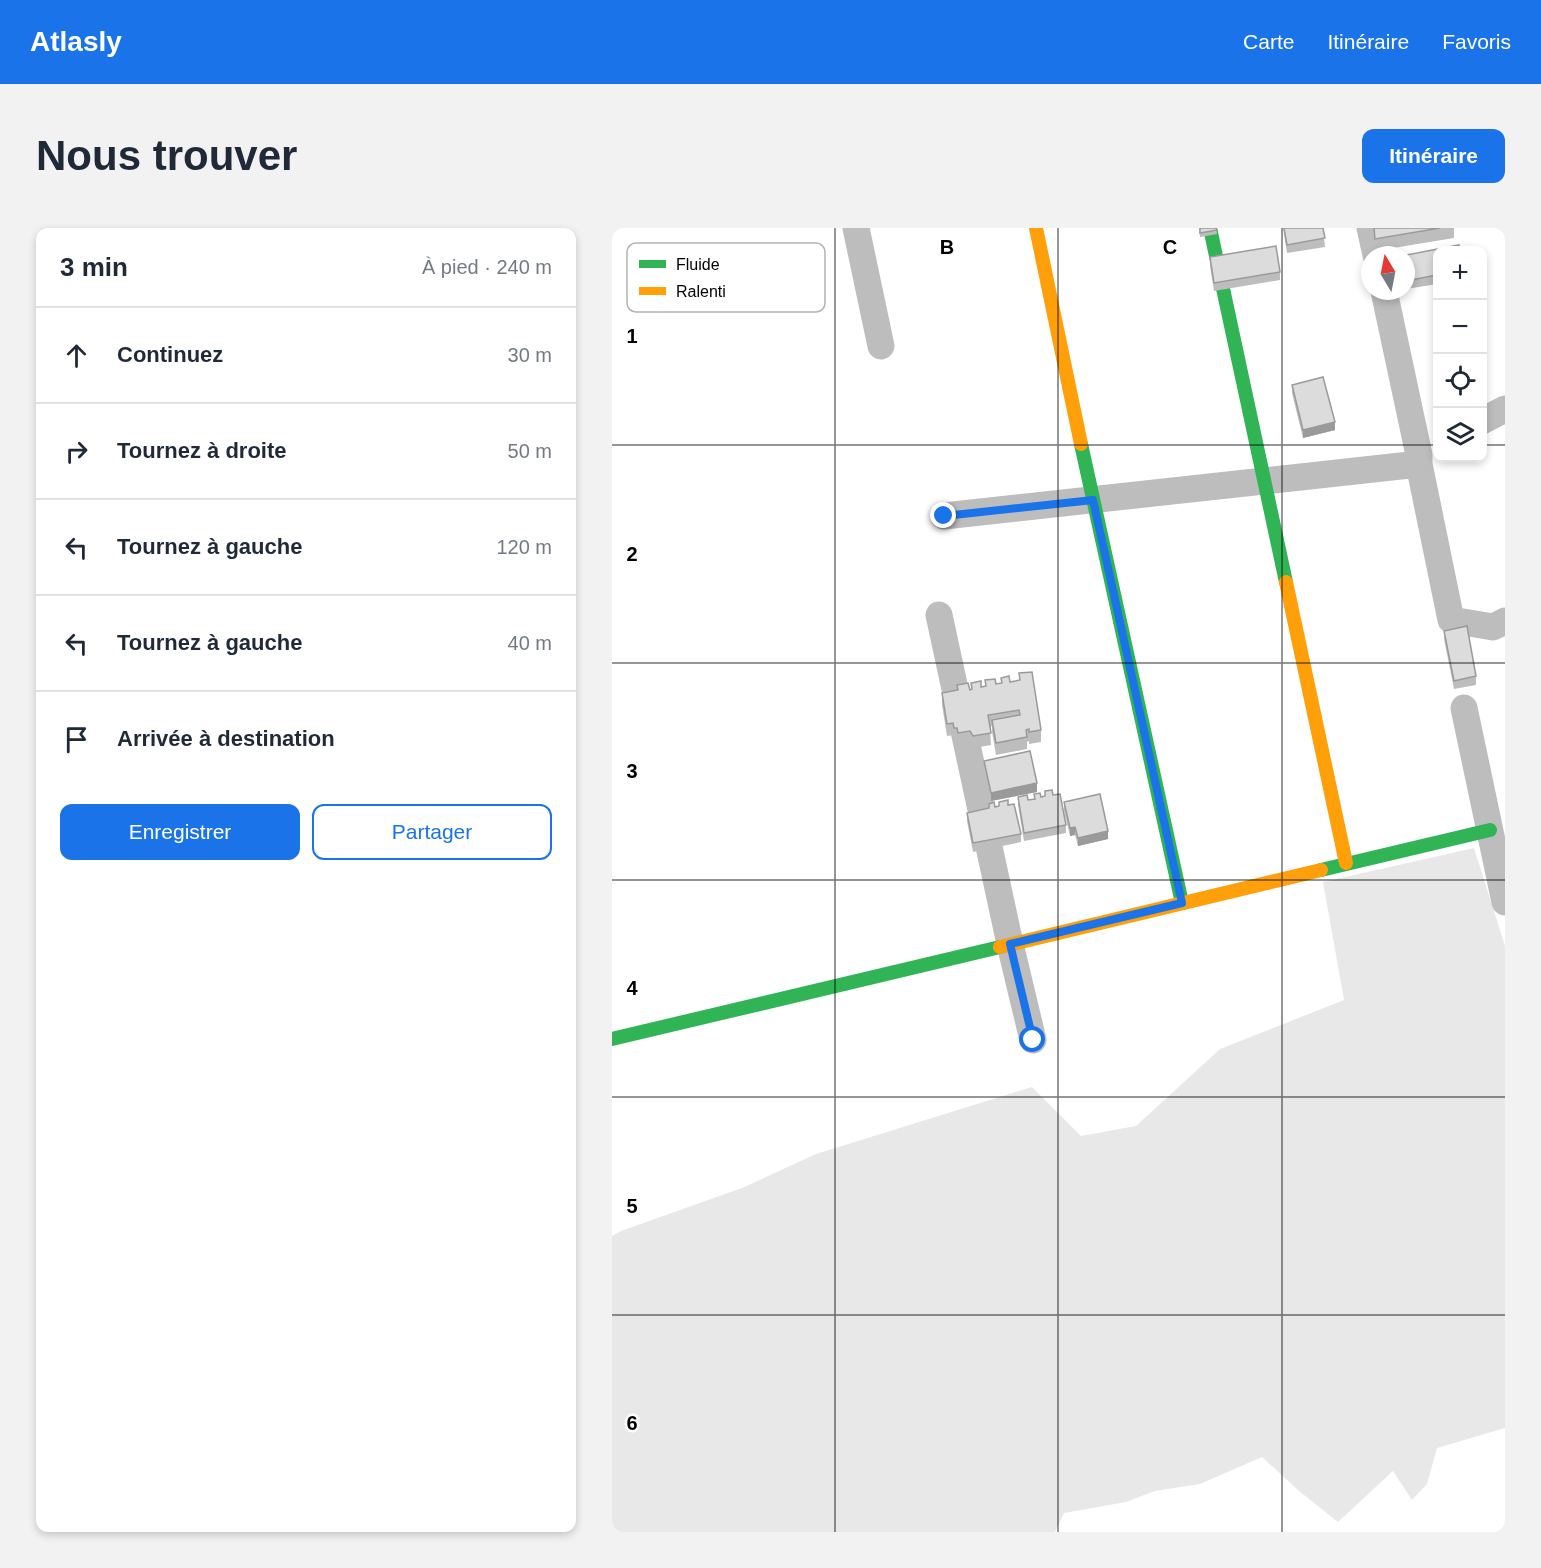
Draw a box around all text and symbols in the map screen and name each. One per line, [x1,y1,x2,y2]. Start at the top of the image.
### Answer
text: Atlasly [30,26,122,57]
text: Carte [1243,30,1294,53]
text: Itinéraire [1327,30,1409,53]
text: Favoris [1442,30,1511,53]
button: Itinéraire [1362,129,1505,183]
text: Nous trouver [36,132,297,179]
text: B [940,236,954,258]
text: C [1163,236,1177,258]
legend [627,243,825,312]
north arrow [1361,246,1415,300]
map controls [1433,246,1487,462]
button: + [1433,246,1487,300]
text: 3 min [60,252,128,282]
text: À pied · 240 m [422,256,552,278]
text: Fluide [676,256,720,273]
text: Ralenti [676,283,726,300]
button: − [1433,300,1487,354]
text: 1 [626,325,638,347]
icon: ahead [60,339,93,372]
text: Continuez [117,342,223,367]
text: 30 m [508,344,552,366]
button: locate [1433,354,1487,408]
button: layers [1433,408,1487,462]
icon: right [60,435,93,468]
text: Tournez à droite [117,438,287,463]
text: 50 m [508,440,552,462]
route end [930,502,956,528]
icon: left [60,531,93,564]
text: Tournez à gauche [117,534,302,559]
text: 120 m [496,536,552,558]
text: 2 [626,543,638,565]
icon: left [60,627,93,660]
text: Tournez à gauche [117,630,302,655]
text: 40 m [508,632,552,654]
icon: arrive [60,723,93,756]
text: Arrivée à destination [117,726,335,751]
text: 3 [626,760,638,782]
button: Enregistrer [60,804,300,860]
button: Partager [312,804,552,860]
text: 4 [626,977,638,999]
route start [1019,1026,1045,1052]
text: 5 [626,1195,638,1217]
text: 6 [626,1412,638,1434]

